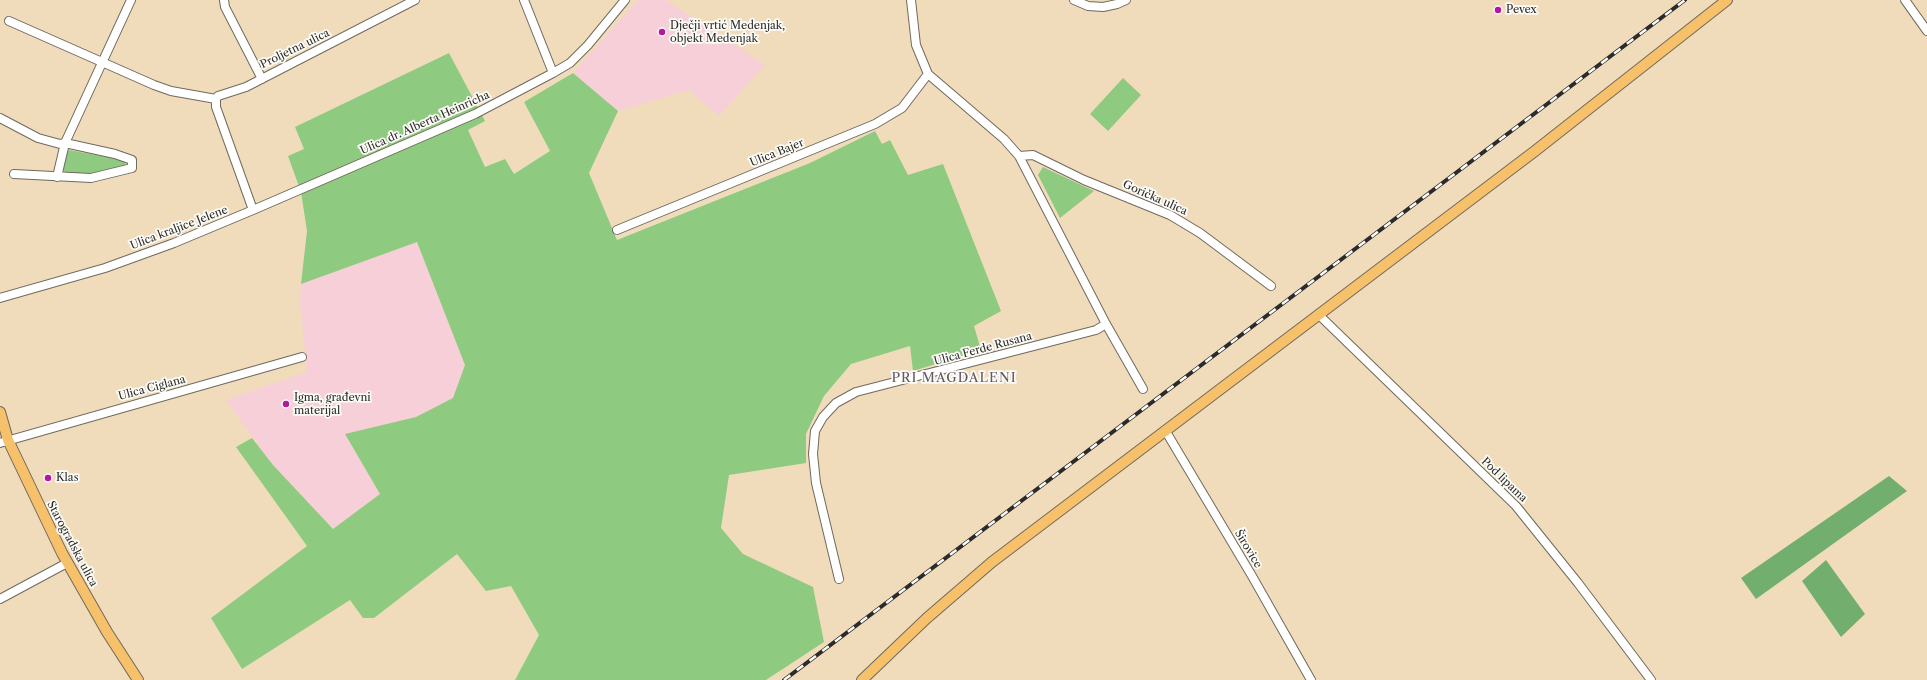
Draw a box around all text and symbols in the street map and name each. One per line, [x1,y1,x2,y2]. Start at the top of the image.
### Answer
place label: Pevex [1506,3,1537,17]
marker: Pevex [1493,5,1503,15]
place label: Dječji vrtić Medenjak, objekt Medenjak [670,19,785,45]
street label: Proljetna ulica [258,27,332,71]
marker: Dječji vrtić Medenjak, objekt Medenjak [657,27,667,37]
street label: Ulica dr. Alberta Heinricha [358,88,492,158]
street label: Ulica Bajer [748,136,806,170]
street label: Gorička ulica [1121,178,1189,218]
street label: Ulica kraljice Jelene [128,203,230,253]
street label: Ulica Ferde Rusana [933,330,1033,368]
district label: PRI MAGDALENI [891,370,1017,386]
street label: Ulica Ciglana [117,373,187,403]
place label: Igma, građevni materijal [294,391,371,417]
marker: Igma, građevni materijal [281,399,291,409]
street label: Pod lipama [1478,455,1530,505]
place label: Klas [56,471,78,485]
marker: Klas [43,473,53,483]
street label: Starogradska ulica [44,499,100,589]
street label: Širovice [1232,528,1264,570]

